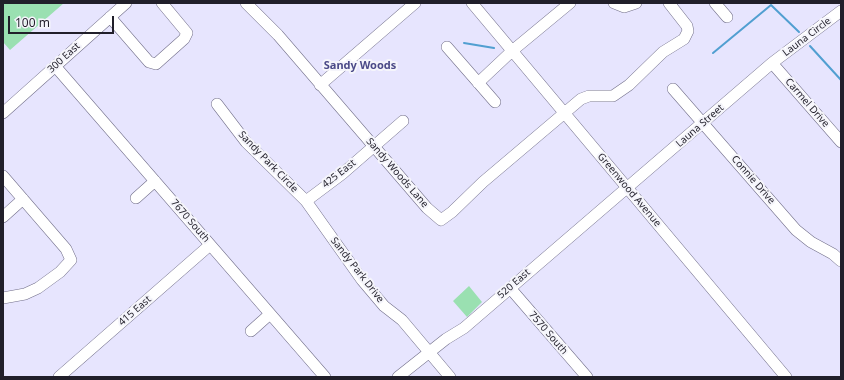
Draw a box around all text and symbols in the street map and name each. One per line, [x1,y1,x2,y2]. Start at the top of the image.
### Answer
scale bar [10,8,116,34]
text: 100 m [15,14,50,31]
street label: Launa Circle [781,15,833,59]
street label: 300 East [45,40,83,76]
district label: Sandy Woods [324,59,396,73]
street label: Carmel Drive [782,76,832,130]
street label: Launa Street [674,102,726,150]
street label: Sandy Park Circle [236,129,300,195]
street label: Sandy Woods Lane [363,136,431,210]
street label: Greenwood Avenue [595,151,663,229]
street label: Connie Drive [729,153,777,207]
street label: 425 East [320,157,358,191]
street label: 7670 South [168,197,212,245]
street label: Sandy Park Drive [328,235,386,305]
street label: 520 East [495,267,533,301]
street label: 415 East [116,294,154,328]
street label: 7570 South [526,309,570,357]

